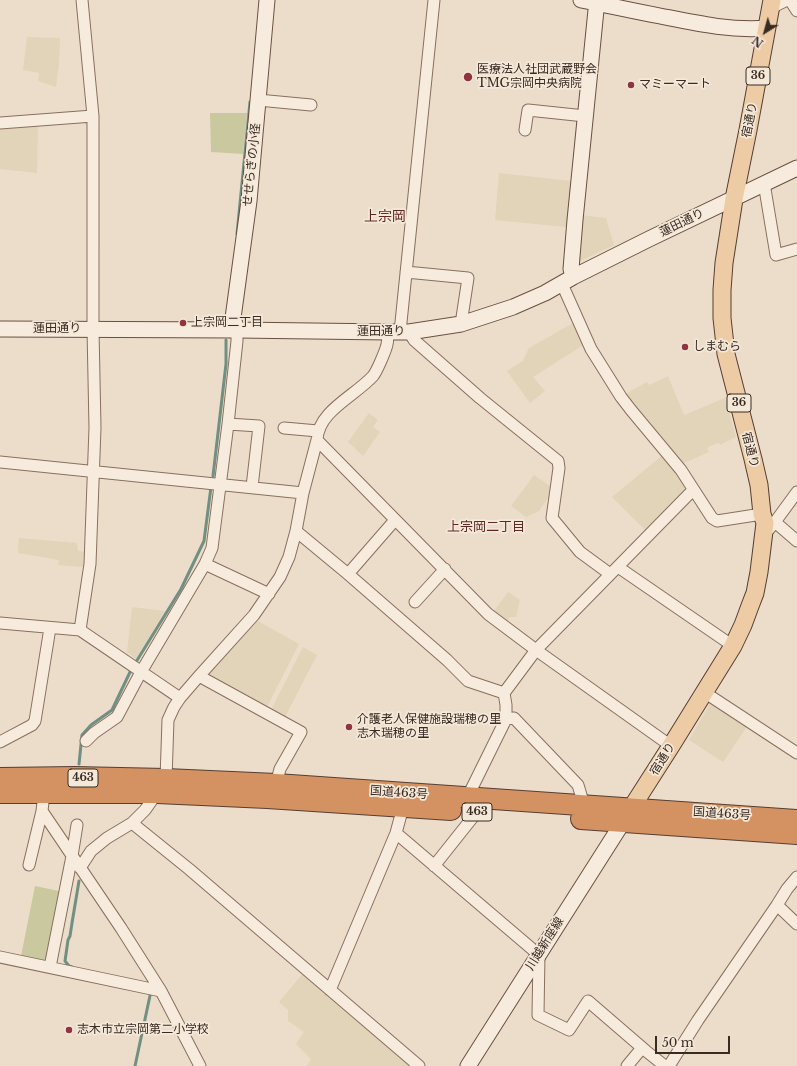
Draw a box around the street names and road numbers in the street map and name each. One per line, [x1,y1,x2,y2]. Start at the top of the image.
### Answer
road number: 36 [746,67,770,85]
street label: 宿通り [739,101,761,139]
street label: せせらぎの小径 [240,122,264,208]
street label: 蓮田通り [657,206,707,240]
street label: 蓮田通り [33,322,81,336]
street label: 蓮田通り [357,325,405,339]
road number: 36 [727,394,751,412]
street label: 宿通り [739,431,761,469]
street label: 宿通り [647,740,679,778]
road number: 463 [68,769,98,787]
street label: 国道463号 [370,784,428,802]
road number: 463 [462,803,492,821]
street label: 国道463号 [693,805,751,823]
street label: 川越新座線 [523,915,567,973]

